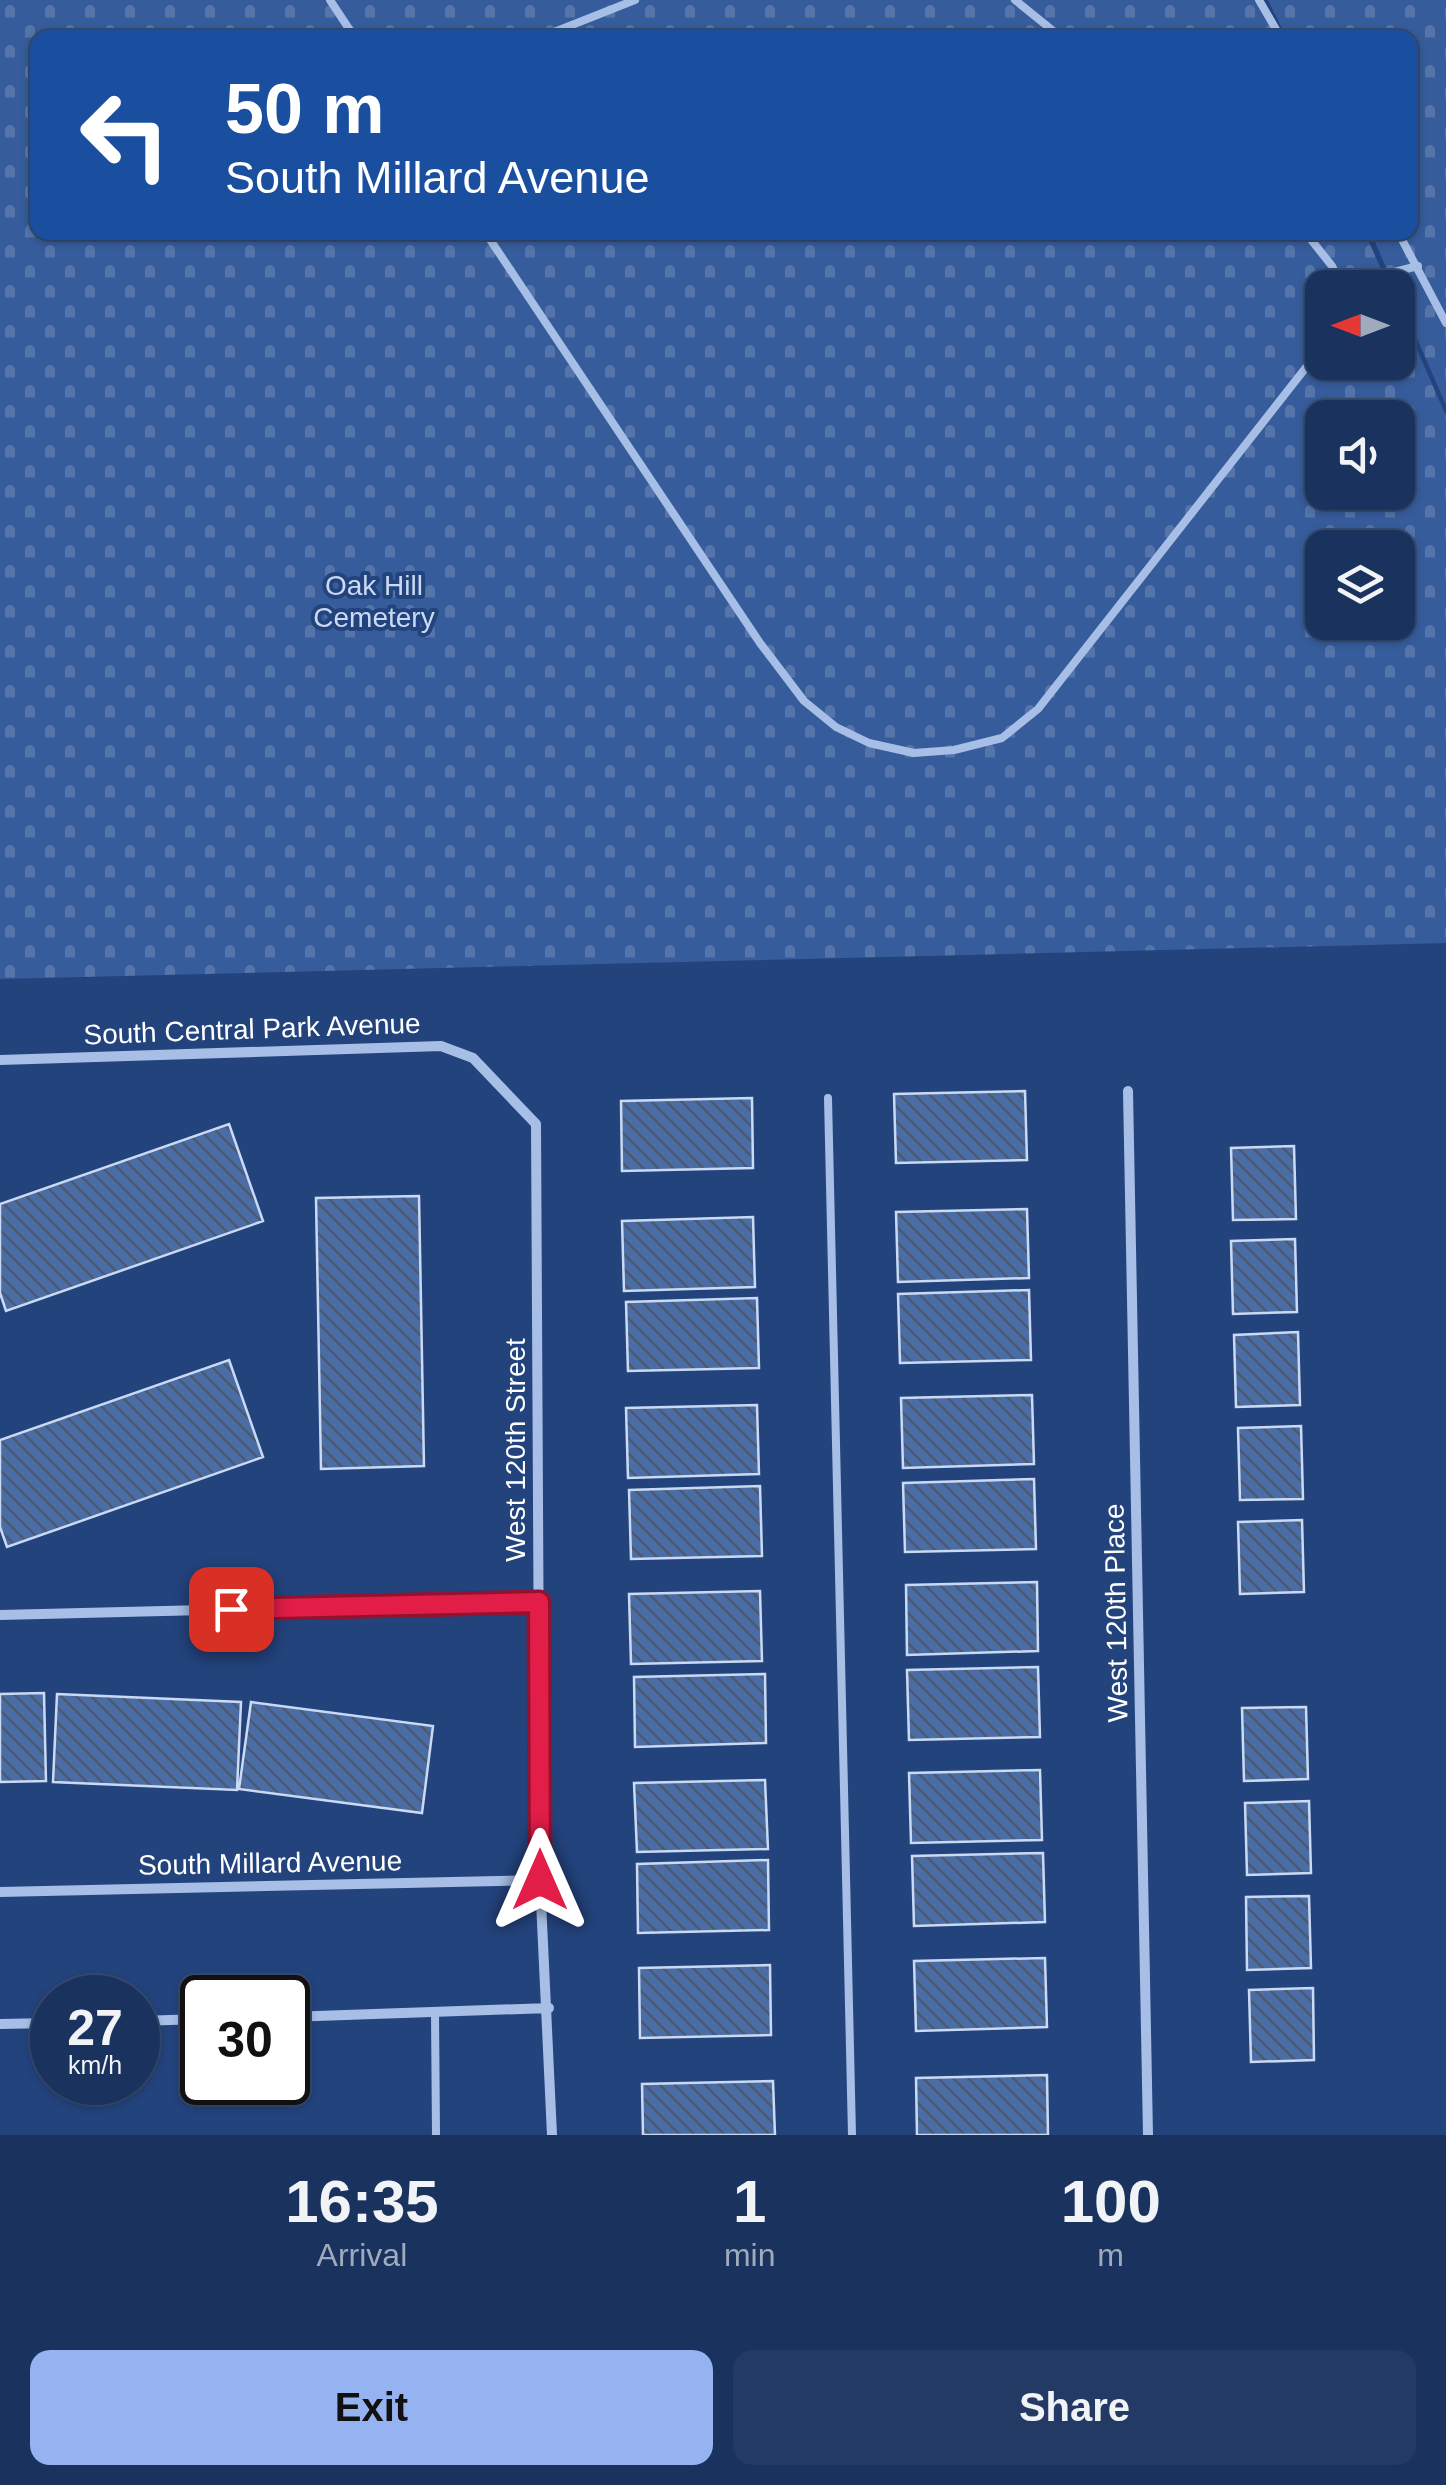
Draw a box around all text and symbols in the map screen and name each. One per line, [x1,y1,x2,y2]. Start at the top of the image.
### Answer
icon: left [60,70,190,200]
text: 50 m [225,70,385,148]
text: South Millard Avenue [225,152,649,203]
north arrow [1305,270,1415,380]
map controls [1305,270,1415,640]
button: sound [1305,400,1415,510]
button: layers [1305,530,1415,640]
park label: Oak Hill Cemetery [313,570,435,633]
street label: South Central Park Avenue [83,1008,421,1050]
street label: West 120th Street [500,1338,531,1562]
street label: West 120th Place [1099,1503,1133,1723]
pin [189,1567,274,1652]
icon: arrive [204,1582,259,1637]
position arrow [488,1828,592,1932]
street label: South Millard Avenue [138,1845,402,1881]
speed limit sign: 30 [180,1975,310,2105]
text: 27 [67,2000,123,2056]
text: km/h [68,2051,122,2079]
text: 16:35 [285,2168,439,2235]
text: 1 [733,2168,766,2235]
text: 100 [1061,2168,1161,2235]
text: Arrival [317,2237,407,2273]
text: min [724,2237,775,2273]
text: m [1097,2237,1124,2273]
button: Exit [30,2350,713,2465]
button: Share [733,2350,1416,2465]

